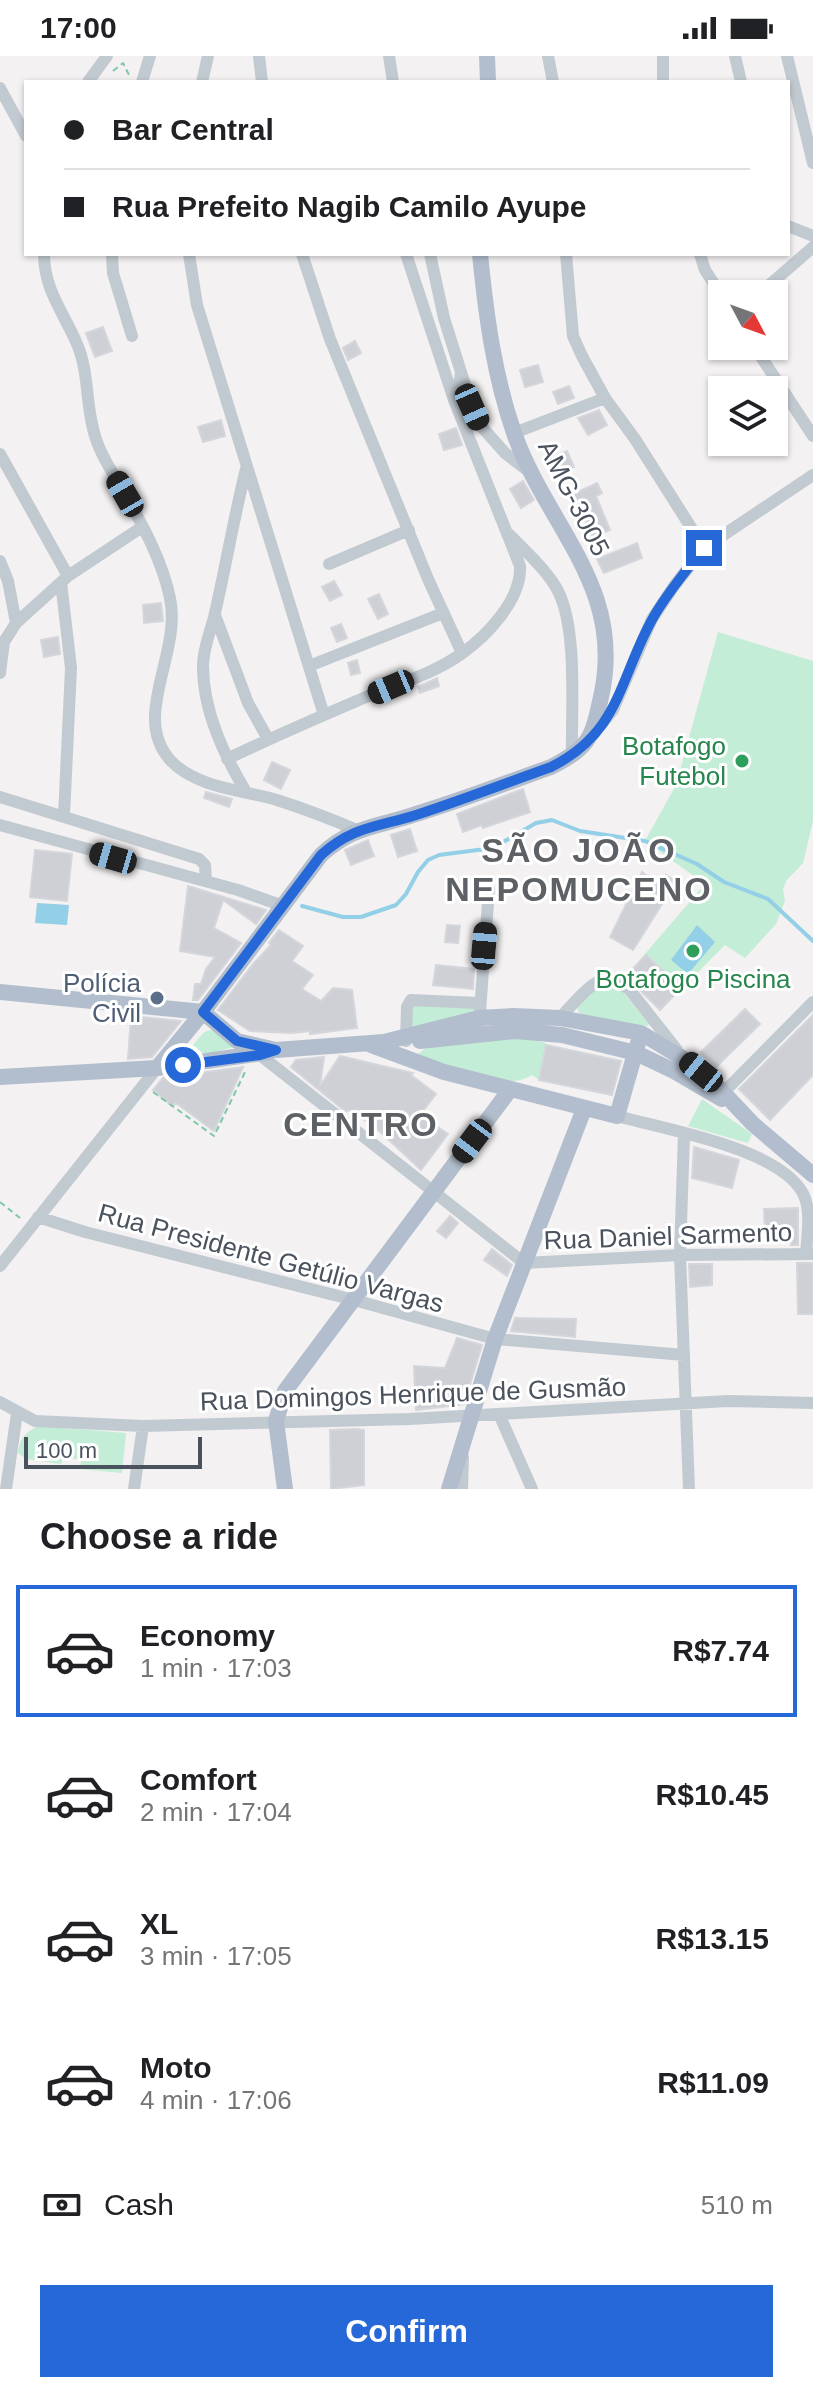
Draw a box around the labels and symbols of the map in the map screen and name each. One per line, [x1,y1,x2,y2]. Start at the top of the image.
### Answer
north arrow [708,280,788,360]
car [451,380,493,434]
street label: AMG-3005 [532,435,616,561]
car [103,467,147,521]
route end [686,530,722,566]
car [364,667,418,707]
place label: Botafogo Futebol [622,731,726,791]
marker: Botafogo Futebol [733,752,751,770]
district label: SÃO JOÃO NEPOMUCENO [445,831,713,908]
car [87,840,139,876]
car [470,921,498,971]
marker: Botafogo Piscina [684,942,702,960]
place label: Botafogo Piscina [595,964,791,994]
place label: Polícia Civil [63,968,142,1028]
marker: Polícia Civil [148,989,166,1007]
route start [165,1047,201,1083]
car [675,1048,727,1096]
district label: CENTRO [283,1105,439,1143]
car [448,1115,496,1167]
street label: Rua Presidente Getúlio Vargas [95,1197,447,1319]
street label: Rua Daniel Sarmento [543,1217,793,1255]
street label: Rua Domingos Henrique de Gusmão [199,1372,627,1416]
scale bar [24,1433,202,1469]

